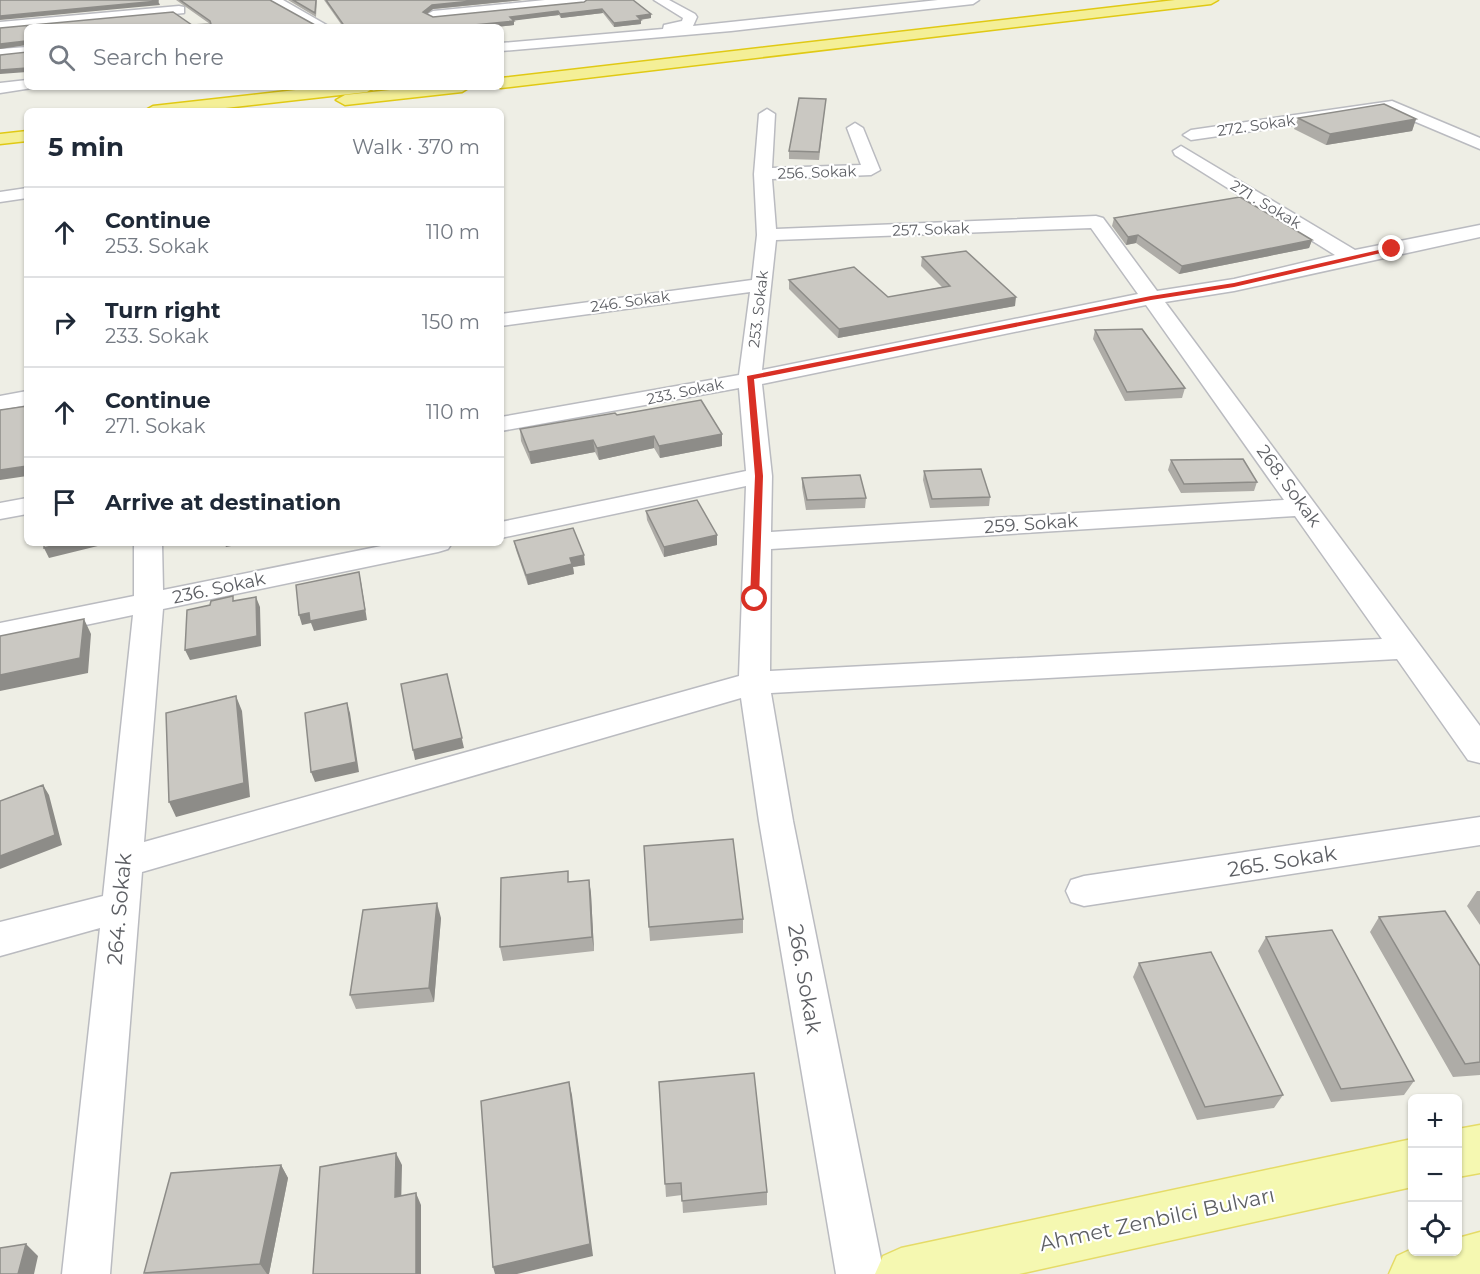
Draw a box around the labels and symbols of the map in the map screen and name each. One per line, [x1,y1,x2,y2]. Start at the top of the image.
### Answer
street label: 272. Sokak [1216,110,1296,140]
street label: 256. Sokak [777,161,857,183]
street label: 271 . Sokak [1227,175,1305,233]
street label: 257. Sokak [892,218,970,240]
route end [1378,235,1404,261]
street label: 253. Sokak [744,269,772,349]
street label: 246. Sokak [589,286,671,316]
street label: 233. Sokak [645,374,725,408]
street label: 268. Sokak [1252,441,1326,531]
street label: 259. Sokak [983,510,1079,538]
street label: 236. Sokak [171,567,268,609]
route start [741,585,767,611]
street label: 265. Sokak [1226,840,1339,882]
street label: 264. Sokak [102,852,136,966]
street label: 266. Sokak [783,922,827,1036]
street label: Ahmet Zenbilci Bulvarı [1037,1182,1277,1256]

